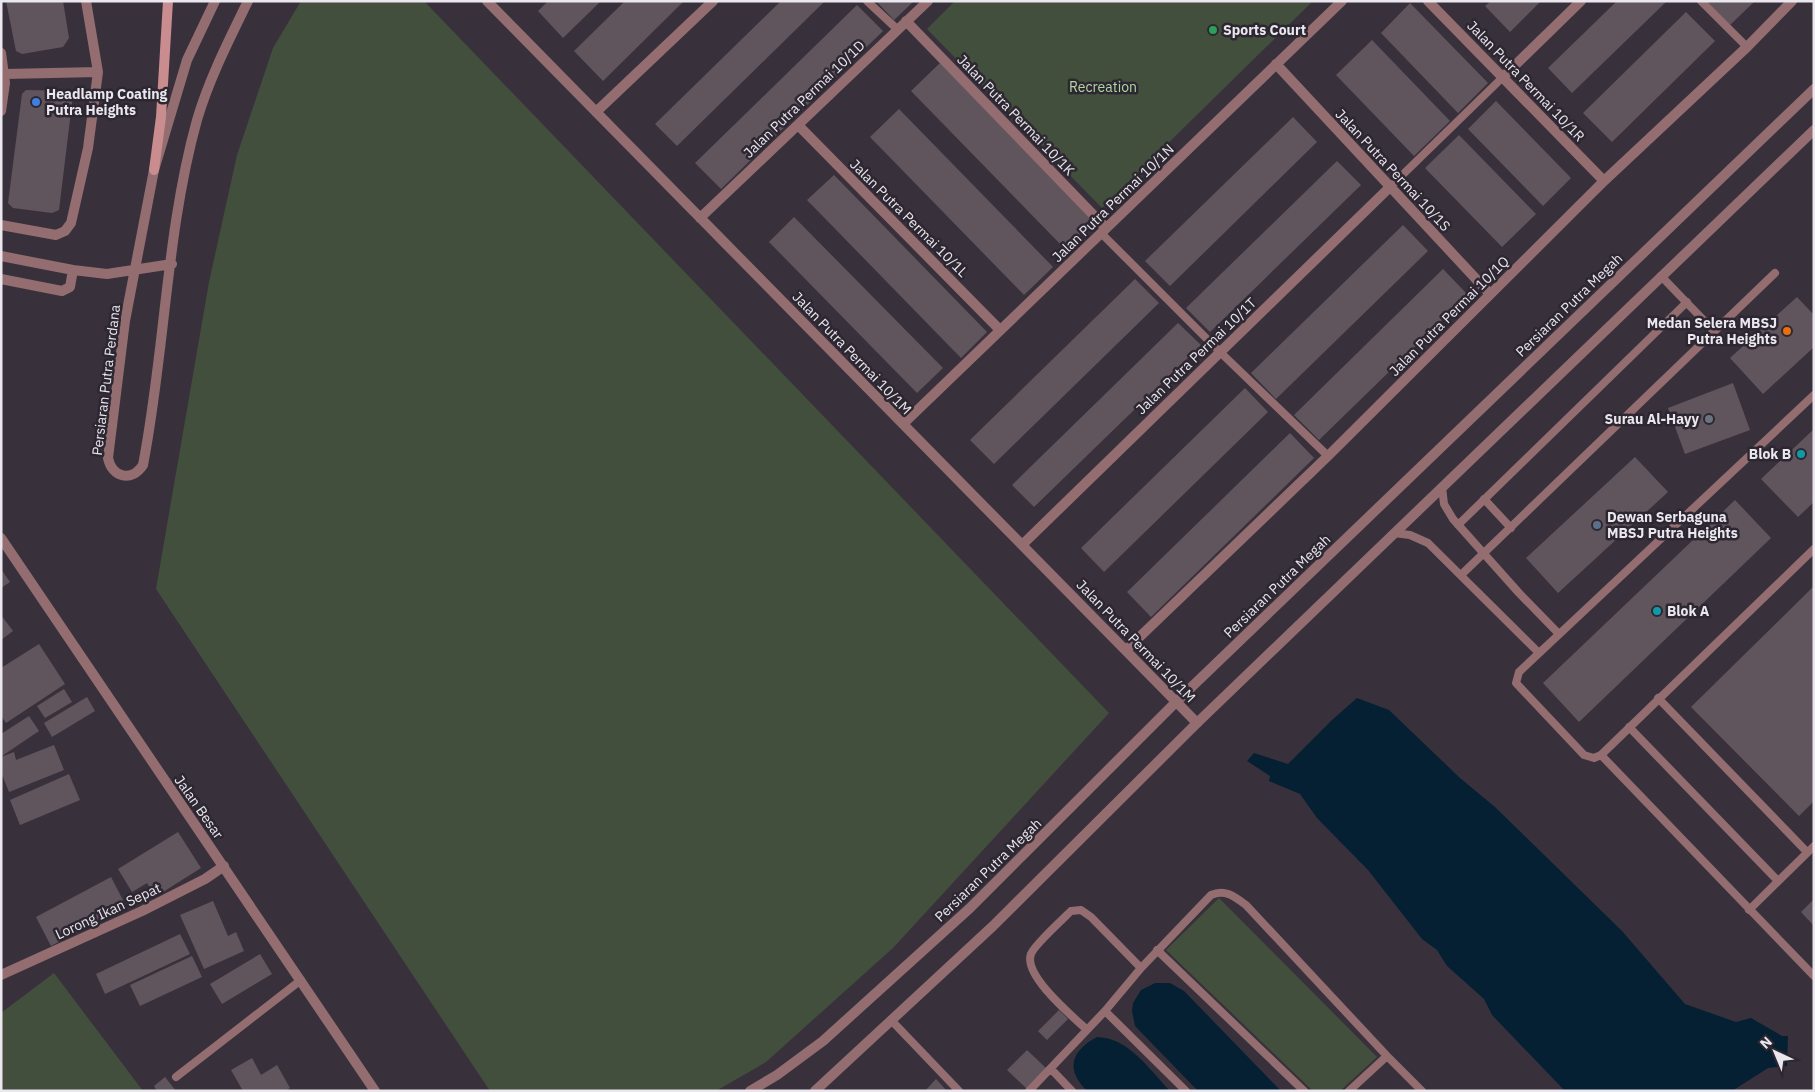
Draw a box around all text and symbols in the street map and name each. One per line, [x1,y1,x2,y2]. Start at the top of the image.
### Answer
street label: Jalan Putra Permai 10/1R [1463,17,1589,145]
place label: Sports Court [1223,21,1306,39]
marker: Sports Court [1207,24,1219,36]
street label: Jalan Putra Permai 10/1D [740,36,868,162]
street label: Jalan Putra Permai 10/1K [953,51,1079,179]
park label: Recreation [1069,78,1137,96]
place label: Headlamp Coating Putra Heights [46,85,168,119]
marker: Headlamp Coating Putra Heights [30,96,42,108]
street label: Jalan Putra Permai 10/1S [1332,105,1454,235]
street label: Jalan Putra Permai 10/1N [1048,140,1178,266]
street label: Jalan Putra Permai 10/1L [846,155,972,281]
street label: Persiaran Putra Megah [1512,249,1626,361]
street label: Jalan Putra Permai 10/1Q [1385,252,1513,380]
street label: Jalan Putra Permai 10/1M [789,288,915,418]
street label: Jalan Putra Permai 10/1T [1132,294,1260,418]
street label: Persiaran Putra Perdana [88,303,124,456]
place label: Medan Selera MBSJ Putra Heights [1647,314,1777,348]
marker: Medan Selera MBSJ Putra Heights [1781,325,1793,337]
place label: Surau Al-Hayy [1605,410,1700,428]
marker: Surau Al-Hayy [1703,413,1715,425]
place label: Blok B [1749,445,1791,463]
marker: Blok B [1795,448,1807,460]
place label: Dewan Serbaguna MBSJ Putra Heights [1607,508,1738,542]
marker: Dewan Serbaguna MBSJ Putra Heights [1591,519,1603,531]
street label: Persiaran Putra Megah [1220,530,1334,642]
street label: Jalan Putra Permai 10/1M [1073,576,1199,706]
place label: Blok A [1667,602,1710,620]
marker: Blok A [1651,605,1663,617]
street label: Jalan Besar [171,772,227,842]
street label: Persiaran Putra Megah [931,814,1045,926]
street label: Lorong Ikan Sepat [52,879,164,943]
north arrow [1750,1027,1800,1077]
text: N [1756,1033,1776,1053]

